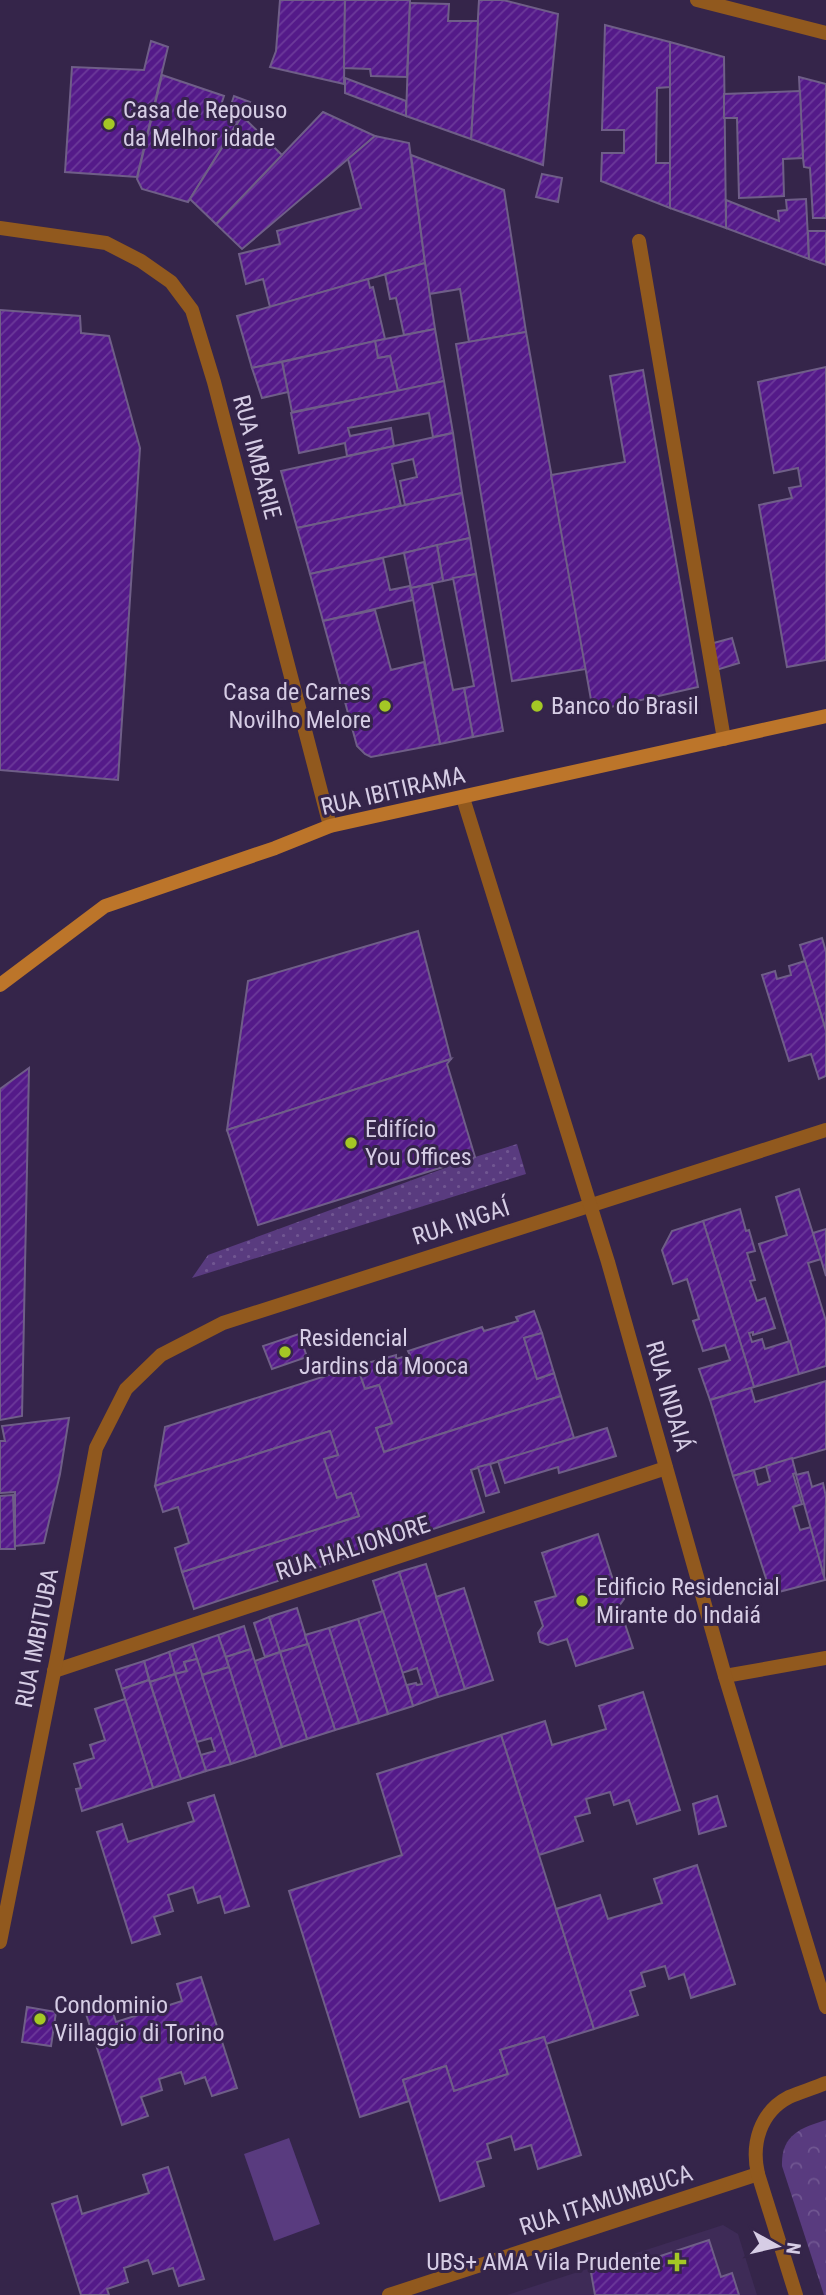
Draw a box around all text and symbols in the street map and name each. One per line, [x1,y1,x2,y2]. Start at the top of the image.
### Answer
place label: Casa de Repouso da Melhor idade [123,96,287,152]
marker: Casa de Repouso da Melhor idade [101,116,117,132]
street label: RUA IMBARIE [227,392,287,522]
place label: Casa de Carnes Novilho Melore [223,678,371,734]
place label: Banco do Brasil [551,692,699,720]
marker: Casa de Carnes Novilho Melore [377,698,393,714]
marker: Banco do Brasil [529,698,545,714]
street label: RUA IBITIRAMA [318,761,468,821]
place label: Edifício You Offices [365,1115,472,1171]
marker: Edifício You Offices [343,1135,359,1151]
street label: RUA INGAÍ [409,1193,514,1251]
place label: Residencial Jardins da Mooca [299,1324,468,1380]
street label: RUA INDAIÁ [640,1338,698,1455]
marker: Residencial Jardins da Mooca [277,1344,293,1360]
street label: RUA HALIONORE [273,1510,433,1586]
street label: RUA IMBITUBA [10,1566,64,1710]
place label: Edificio Residencial Mirante do Indaiá [596,1573,780,1629]
marker: Edificio Residencial Mirante do Indaiá [574,1593,590,1609]
place label: Condominio Villaggio di Torino [54,1991,225,2047]
marker: Condominio Villaggio di Torino [32,2011,48,2027]
street label: RUA ITAMUMBUCA [516,2159,696,2241]
north arrow [742,2211,812,2281]
text: N [781,2241,806,2256]
place label: UBS+ AMA Vila Prudente [426,2248,661,2276]
marker: UBS+ AMA Vila Prudente [667,2252,687,2272]

